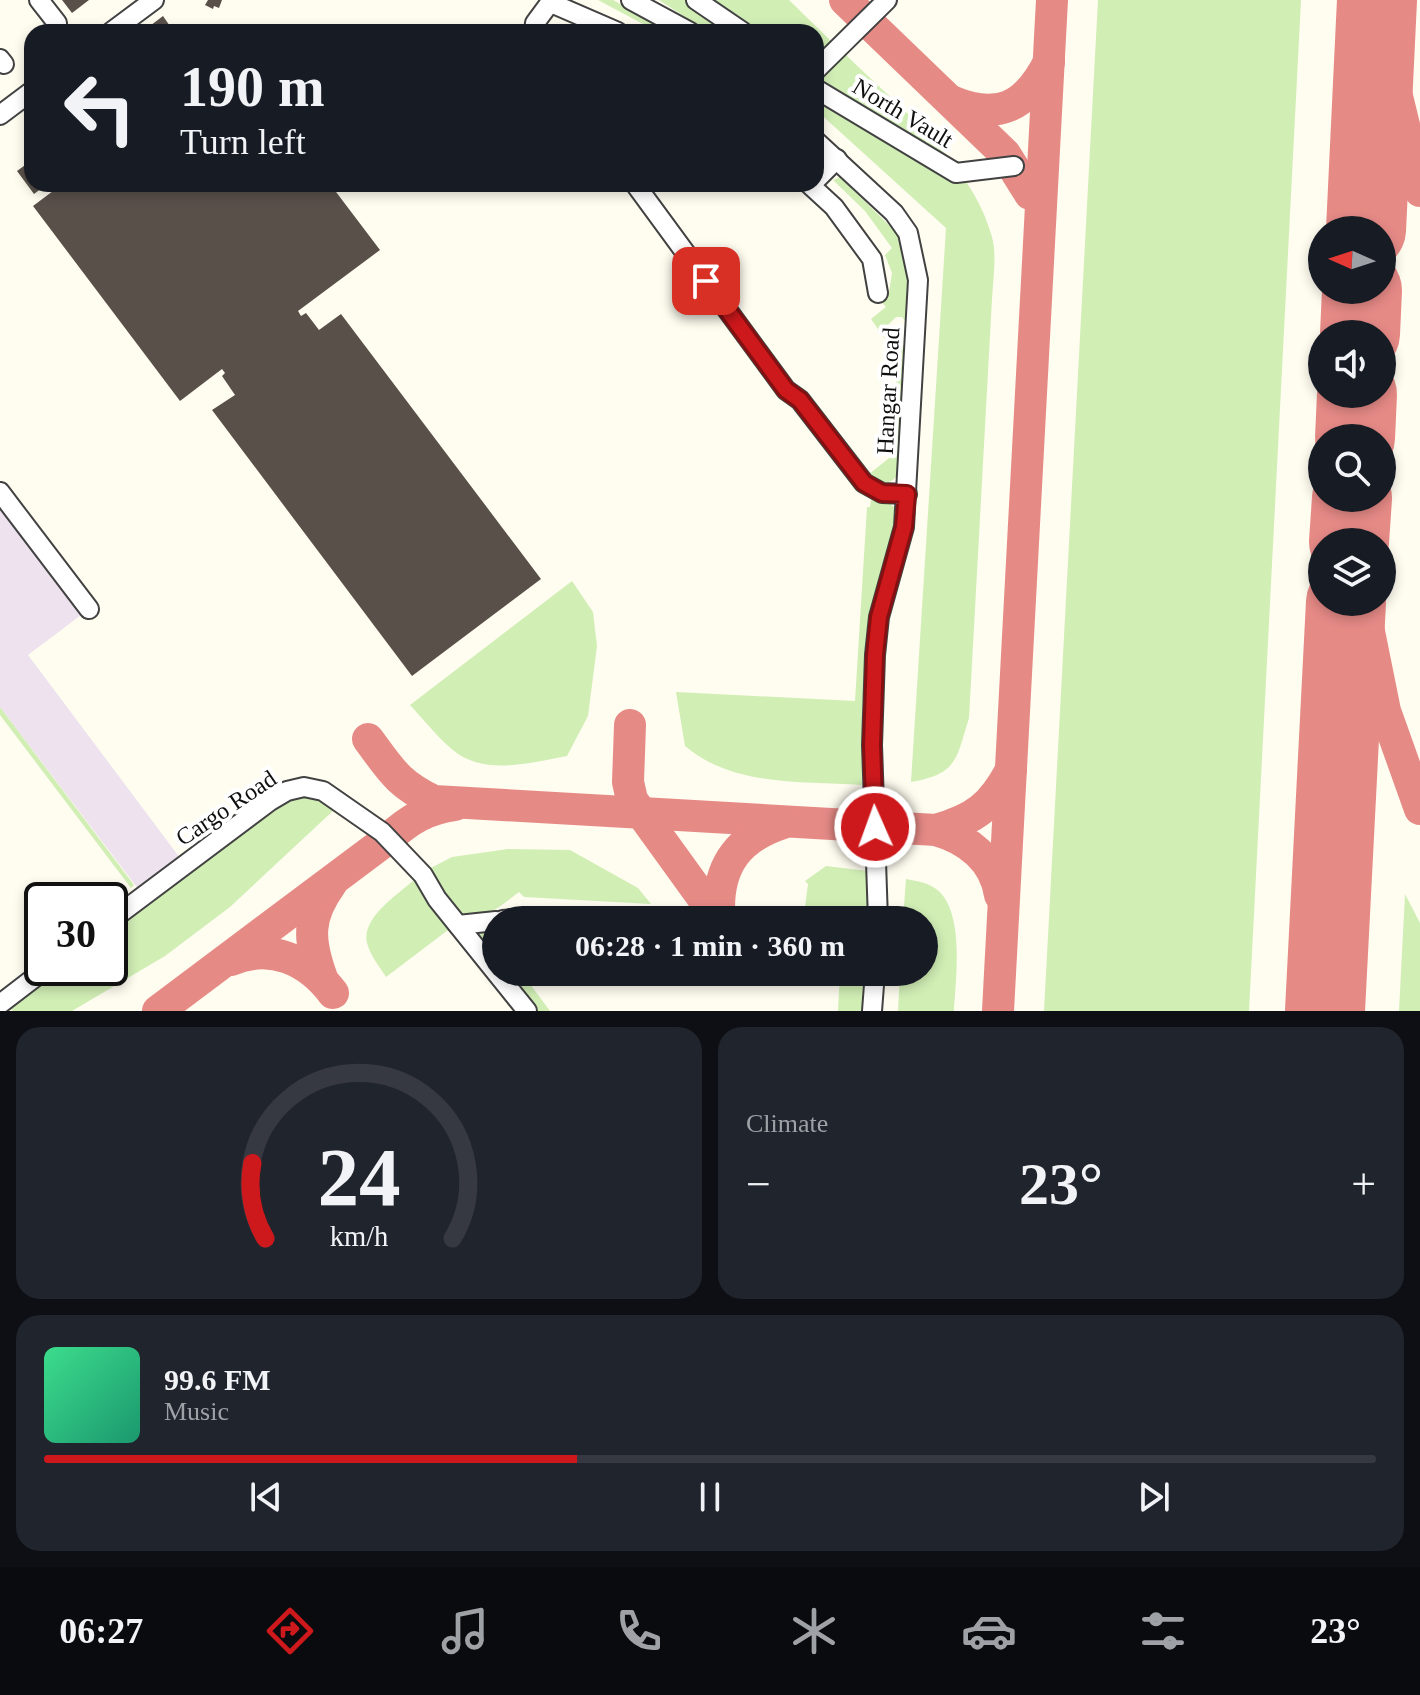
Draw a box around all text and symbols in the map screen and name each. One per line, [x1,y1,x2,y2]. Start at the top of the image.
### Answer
icon: left [48,56,152,160]
text: 190 m [180,56,325,118]
street label: North Vault [848,73,958,153]
text: Turn left [180,122,306,162]
north arrow [1308,216,1396,304]
map controls [1308,216,1396,616]
pin [672,247,740,315]
icon: arrive [684,259,728,303]
button: sound [1308,320,1396,408]
street label: Hangar Road [872,327,904,455]
button: search [1308,424,1396,512]
button: layers [1308,528,1396,616]
street label: Cargo Road [171,765,281,851]
position arrow [833,785,917,869]
speed limit sign: 30 [24,882,128,986]
text: 06:28 · 1 min · 360 m [575,929,845,962]
text: Climate [746,1109,828,1138]
text: 24 [317,1131,401,1223]
text: 23° [1019,1151,1103,1217]
text: − [746,1160,771,1209]
text: + [1351,1160,1376,1209]
text: km/h [330,1221,388,1252]
text: 99.6 FM [164,1363,271,1396]
text: Music [164,1397,229,1426]
icon: previous [244,1475,288,1519]
icon: pause [688,1475,732,1519]
icon: next [1132,1475,1176,1519]
icon: directions [262,1603,318,1659]
icon: music [437,1603,493,1659]
icon: phone [611,1603,667,1659]
icon: climate [786,1603,842,1659]
icon: car [961,1603,1017,1659]
icon: filters [1135,1603,1191,1659]
text: 06:27 [59,1611,143,1651]
text: 23° [1310,1611,1361,1651]

